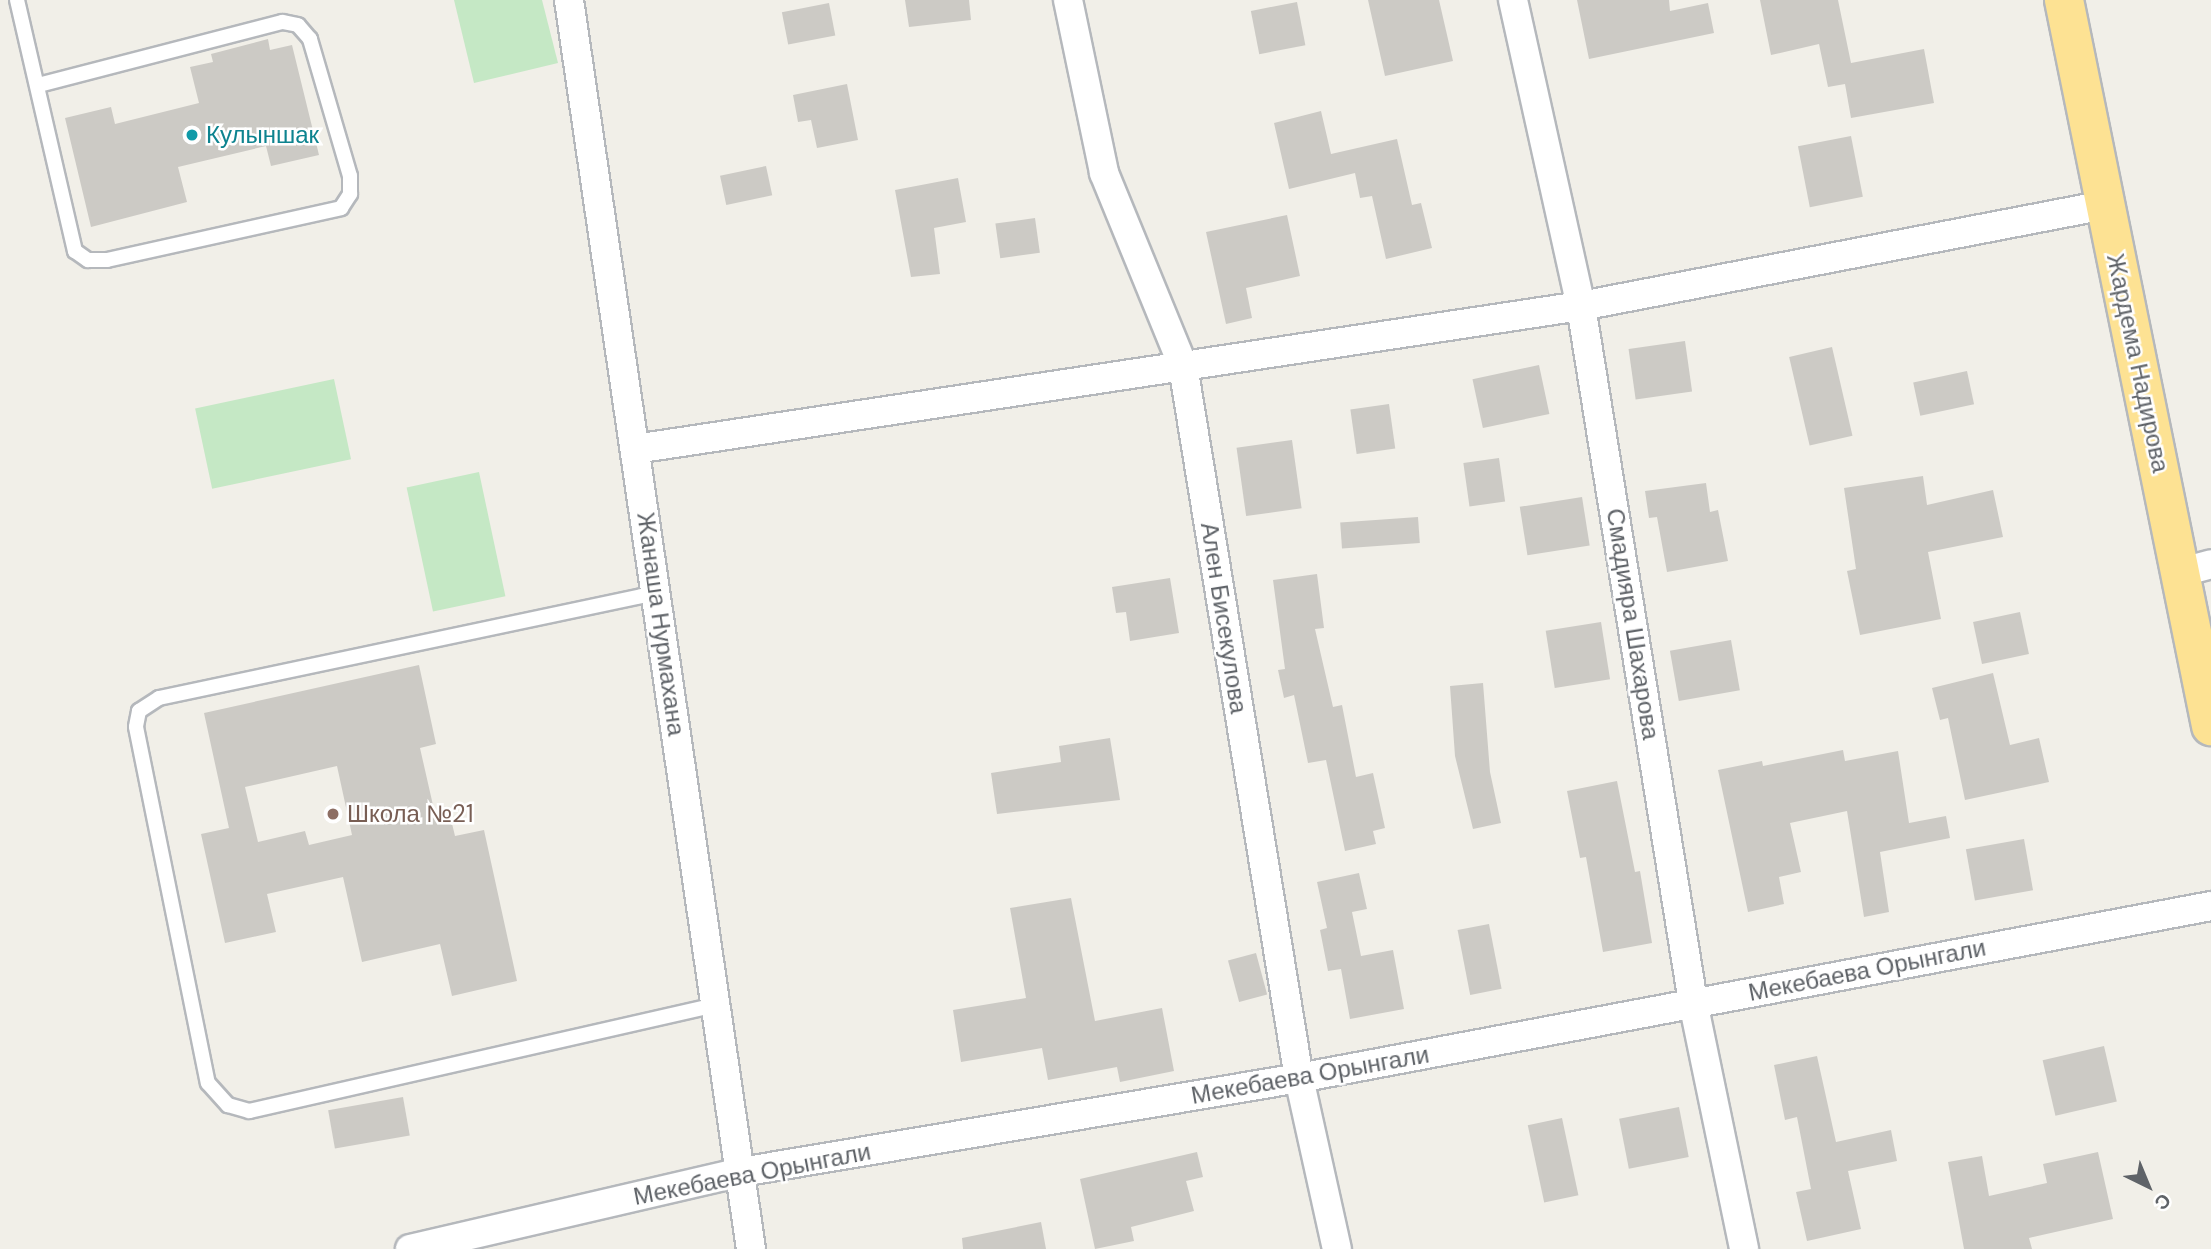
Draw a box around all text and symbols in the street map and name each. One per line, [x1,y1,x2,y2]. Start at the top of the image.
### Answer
place label: Кулыншак [206,121,319,149]
marker: Кулыншак [184,127,200,143]
street label: Жардема Надирова [2101,251,2175,475]
street label: Смадияра Шахарова [1601,506,1665,742]
street label: Жанаша Нурмахана [631,510,691,738]
street label: Ален Бисекулова [1195,520,1253,716]
place label: Школа №21 [347,800,473,828]
marker: Школа №21 [325,806,341,822]
street label: Мекебаева Орынгали [1746,933,1988,1007]
street label: Мекебаева Орынгали [1189,1040,1431,1110]
street label: Мекебаева Орынгали [631,1137,873,1211]
north arrow [2113,1151,2183,1221]
text: С [2149,1188,2176,1216]

